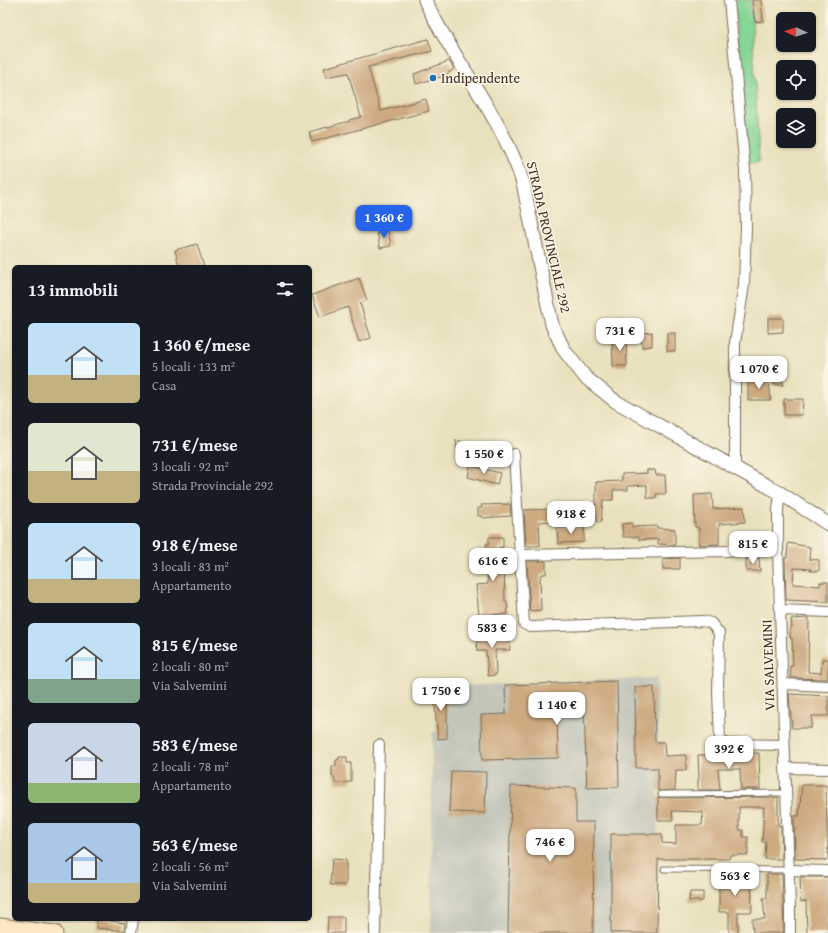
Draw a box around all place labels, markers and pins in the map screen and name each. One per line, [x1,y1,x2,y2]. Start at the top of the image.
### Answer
place label: Indipendente [441,68,520,88]
marker: Indipendente [428,73,438,83]
pin: 1 360 € [347,205,421,239]
pin: 731 € [592,318,648,352]
pin: 1 070 € [722,356,796,390]
pin: 1 550 € [447,441,521,475]
pin: 918 € [543,501,599,535]
pin: 815 € [725,531,781,565]
pin: 616 € [465,548,521,582]
pin: 583 € [464,615,520,649]
pin: 1 750 € [404,678,478,712]
pin: 1 140 € [520,692,594,726]
pin: 392 € [701,736,757,770]
pin: 746 € [522,829,578,863]
pin: 563 € [707,863,763,897]

